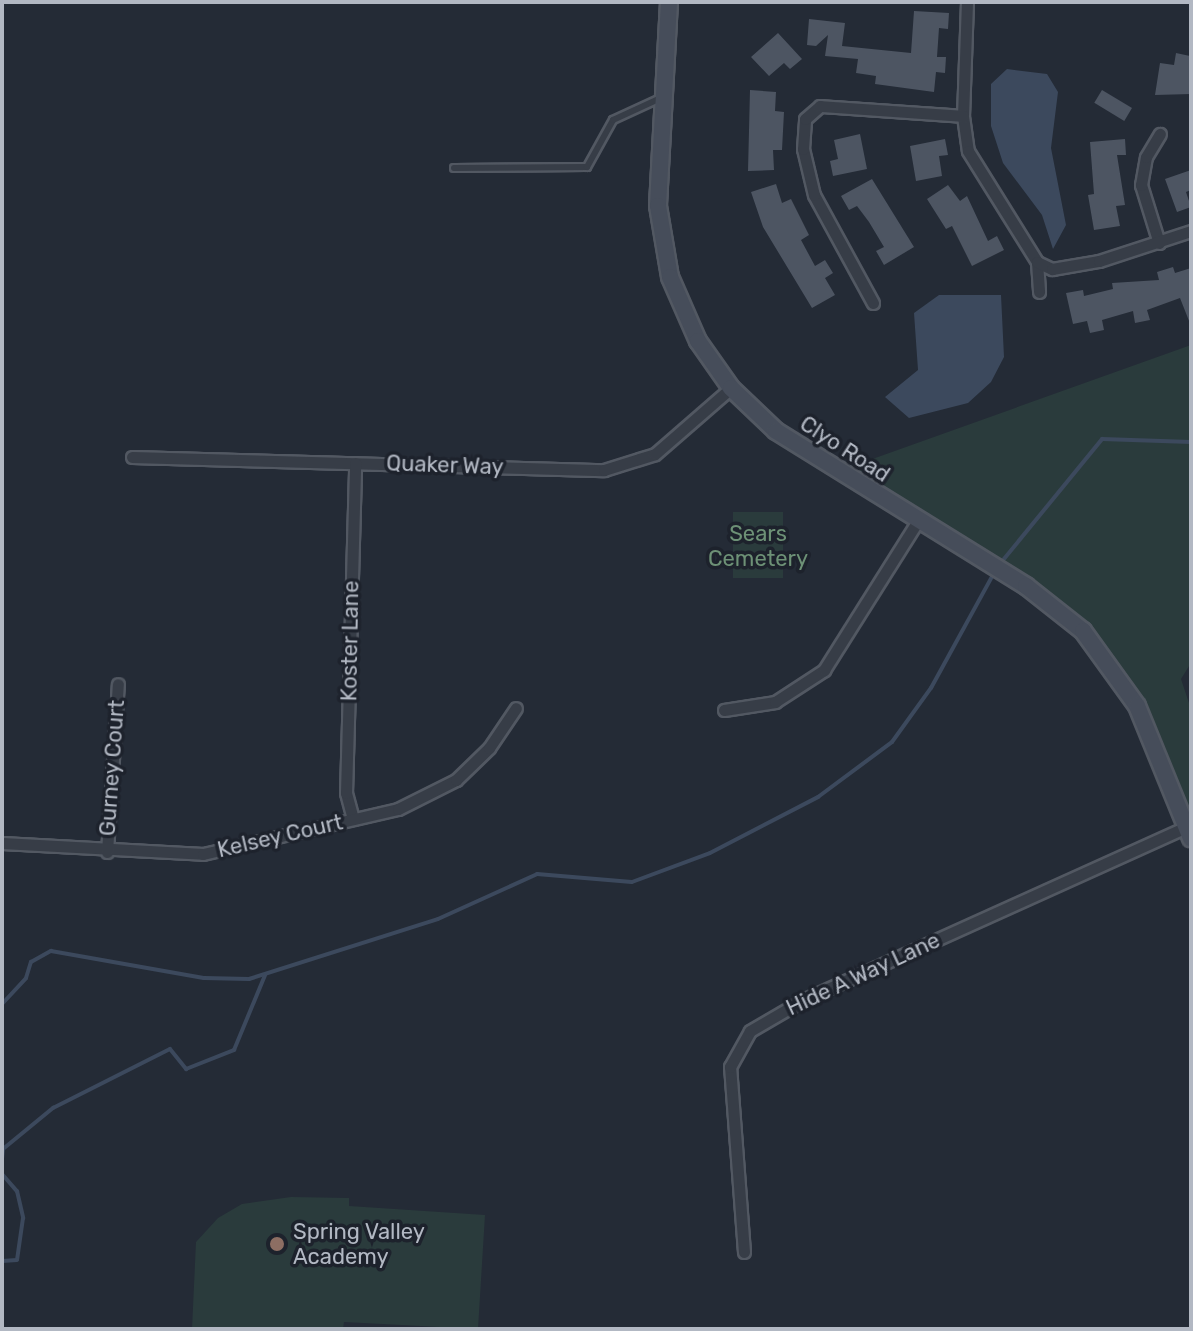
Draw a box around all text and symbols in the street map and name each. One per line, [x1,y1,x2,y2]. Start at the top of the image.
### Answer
street label: Clyo Road [795,410,895,488]
street label: Quaker Way [385,450,505,480]
park label: Sears Cemetery [708,520,808,572]
street label: Koster Lane [336,580,364,702]
street label: Gurney Court [94,699,130,837]
street label: Kelsey Court [214,809,346,863]
street label: Hide A Way Lane [781,926,945,1022]
place label: Spring Valley Academy [293,1218,425,1270]
marker: Spring Valley Academy [268,1235,286,1253]

